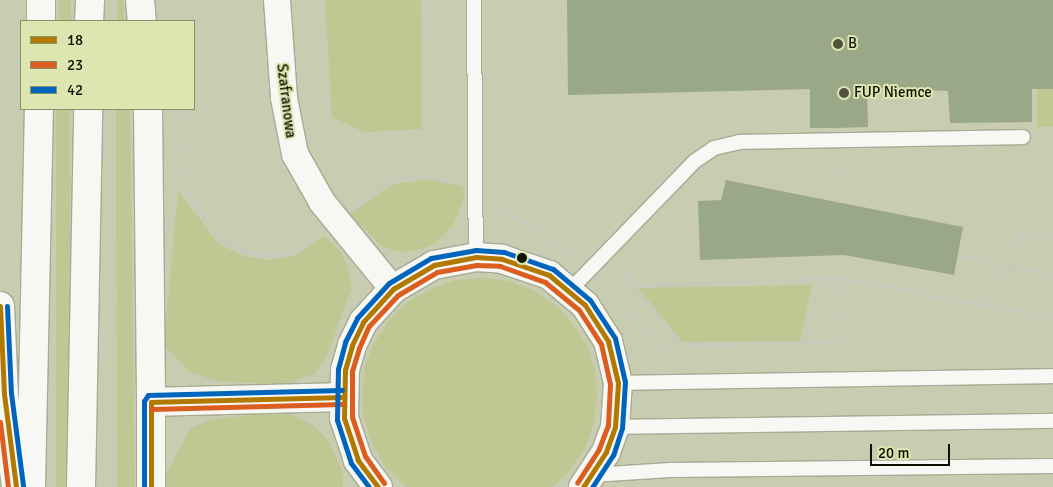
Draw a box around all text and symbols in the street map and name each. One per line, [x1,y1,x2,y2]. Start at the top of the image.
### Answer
legend [20,20,195,110]
text: 18 [67,31,83,49]
place label: B [848,35,857,53]
marker: B [832,38,844,50]
text: 23 [67,56,83,74]
street label: Szafranowa [272,63,300,139]
text: 42 [67,81,83,99]
place label: FUP Niemce [854,84,932,102]
marker: FUP Niemce [838,87,850,99]
unlabelled marker [517,253,527,263]
scale bar [873,434,953,466]
text: 20 m [878,444,909,462]

